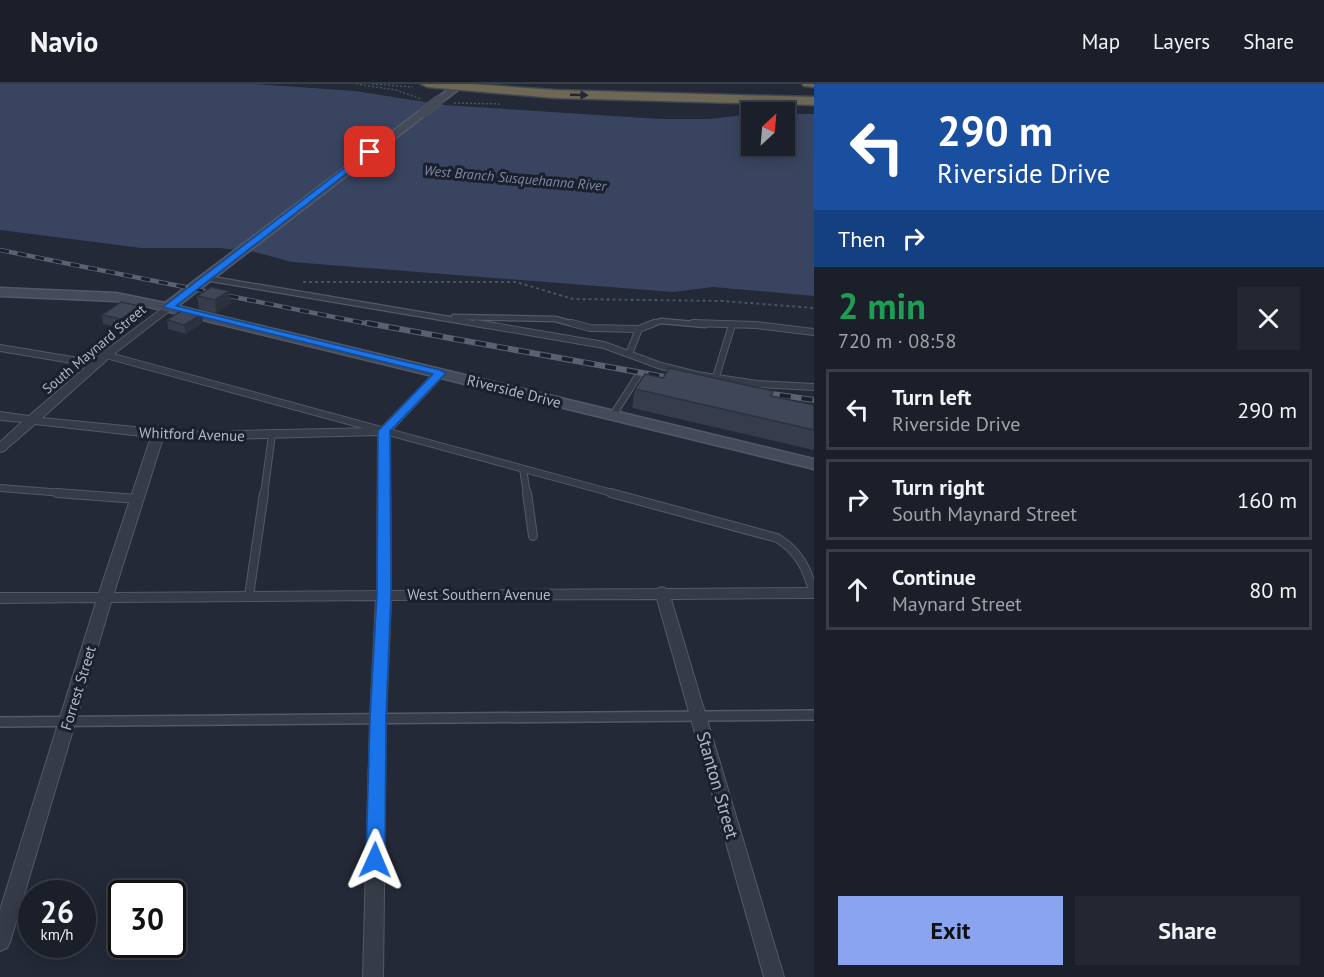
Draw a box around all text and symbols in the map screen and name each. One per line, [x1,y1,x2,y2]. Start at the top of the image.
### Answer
text: Navio [30,23,98,60]
text: Map [1082,28,1120,55]
text: Layers [1153,28,1210,55]
text: Share [1243,28,1294,55]
one-way arrow [569,90,588,100]
north arrow [741,102,795,156]
map controls [741,102,795,156]
text: 290 m [937,103,1053,158]
icon: left [838,108,916,186]
pin [344,126,395,177]
icon: arrive [353,135,386,168]
text: Riverside Drive [937,156,1110,190]
water label: West Branch Susquehanna River [423,161,608,195]
icon: right [897,222,930,255]
text: Then [838,225,885,253]
text: 2 min [838,282,926,329]
button: close [1237,287,1300,350]
street label: South Maynard Street [39,300,150,398]
text: 720 m · 08:58 [838,328,956,354]
street label: Riverside Drive [465,370,563,412]
text: Turn left [892,383,972,411]
icon: left [841,393,874,426]
text: 290 m [1237,396,1297,424]
text: Riverside Drive [892,411,1021,437]
street label: Whitford Avenue [139,423,245,445]
text: Turn right [892,473,984,501]
icon: right [841,483,874,516]
text: 160 m [1237,486,1297,514]
text: South Maynard Street [892,501,1077,527]
text: Continue [892,563,976,591]
icon: ahead [841,573,874,606]
text: 80 m [1249,576,1297,604]
street label: West Southern Avenue [407,585,551,604]
text: Maynard Street [892,591,1022,617]
street label: Forrest Street [56,643,100,733]
street label: Stanton Street [692,729,744,841]
position arrow [343,828,407,892]
speed limit sign: 30 [108,880,186,958]
text: 26 [40,892,74,931]
button: Exit [838,896,1063,965]
button: Share [1075,896,1300,965]
text: km/h [41,925,73,944]

